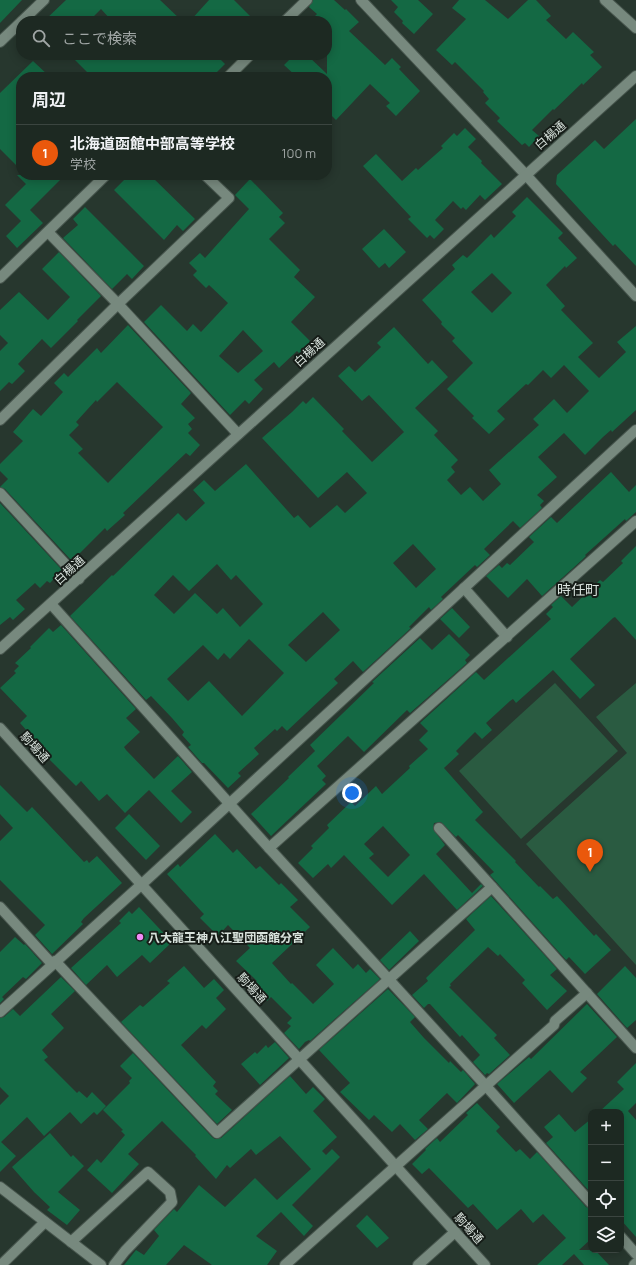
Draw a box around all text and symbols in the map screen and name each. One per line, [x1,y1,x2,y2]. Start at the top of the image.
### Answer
search box [16,16,332,60]
icon: search [30,27,52,49]
text: ここで検索 [62,28,137,49]
text: 周辺 [32,88,66,111]
street label: 白楊通 [531,117,569,153]
text: 北海道函館中部高等学校 [70,133,235,154]
text: 1 [42,144,48,162]
text: 100 m [281,144,316,162]
text: 学校 [70,155,96,173]
street label: 白楊通 [290,334,328,370]
street label: 白楊通 [50,552,88,588]
district label: 時任町 [557,580,599,599]
street label: 駒場通 [17,728,53,766]
your location [342,783,362,803]
pin: 1 [577,839,603,872]
place label: 八大龍王神八江聖団函館分宮 [148,929,304,946]
marker: 八大龍王神八江聖団函館分宮 [135,932,145,942]
street label: 駒場通 [234,969,270,1007]
map controls [588,1109,624,1253]
button: + [588,1109,624,1145]
button: − [588,1145,624,1181]
button: locate [588,1181,624,1217]
street label: 駒場通 [451,1209,487,1247]
button: layers [588,1217,624,1253]

